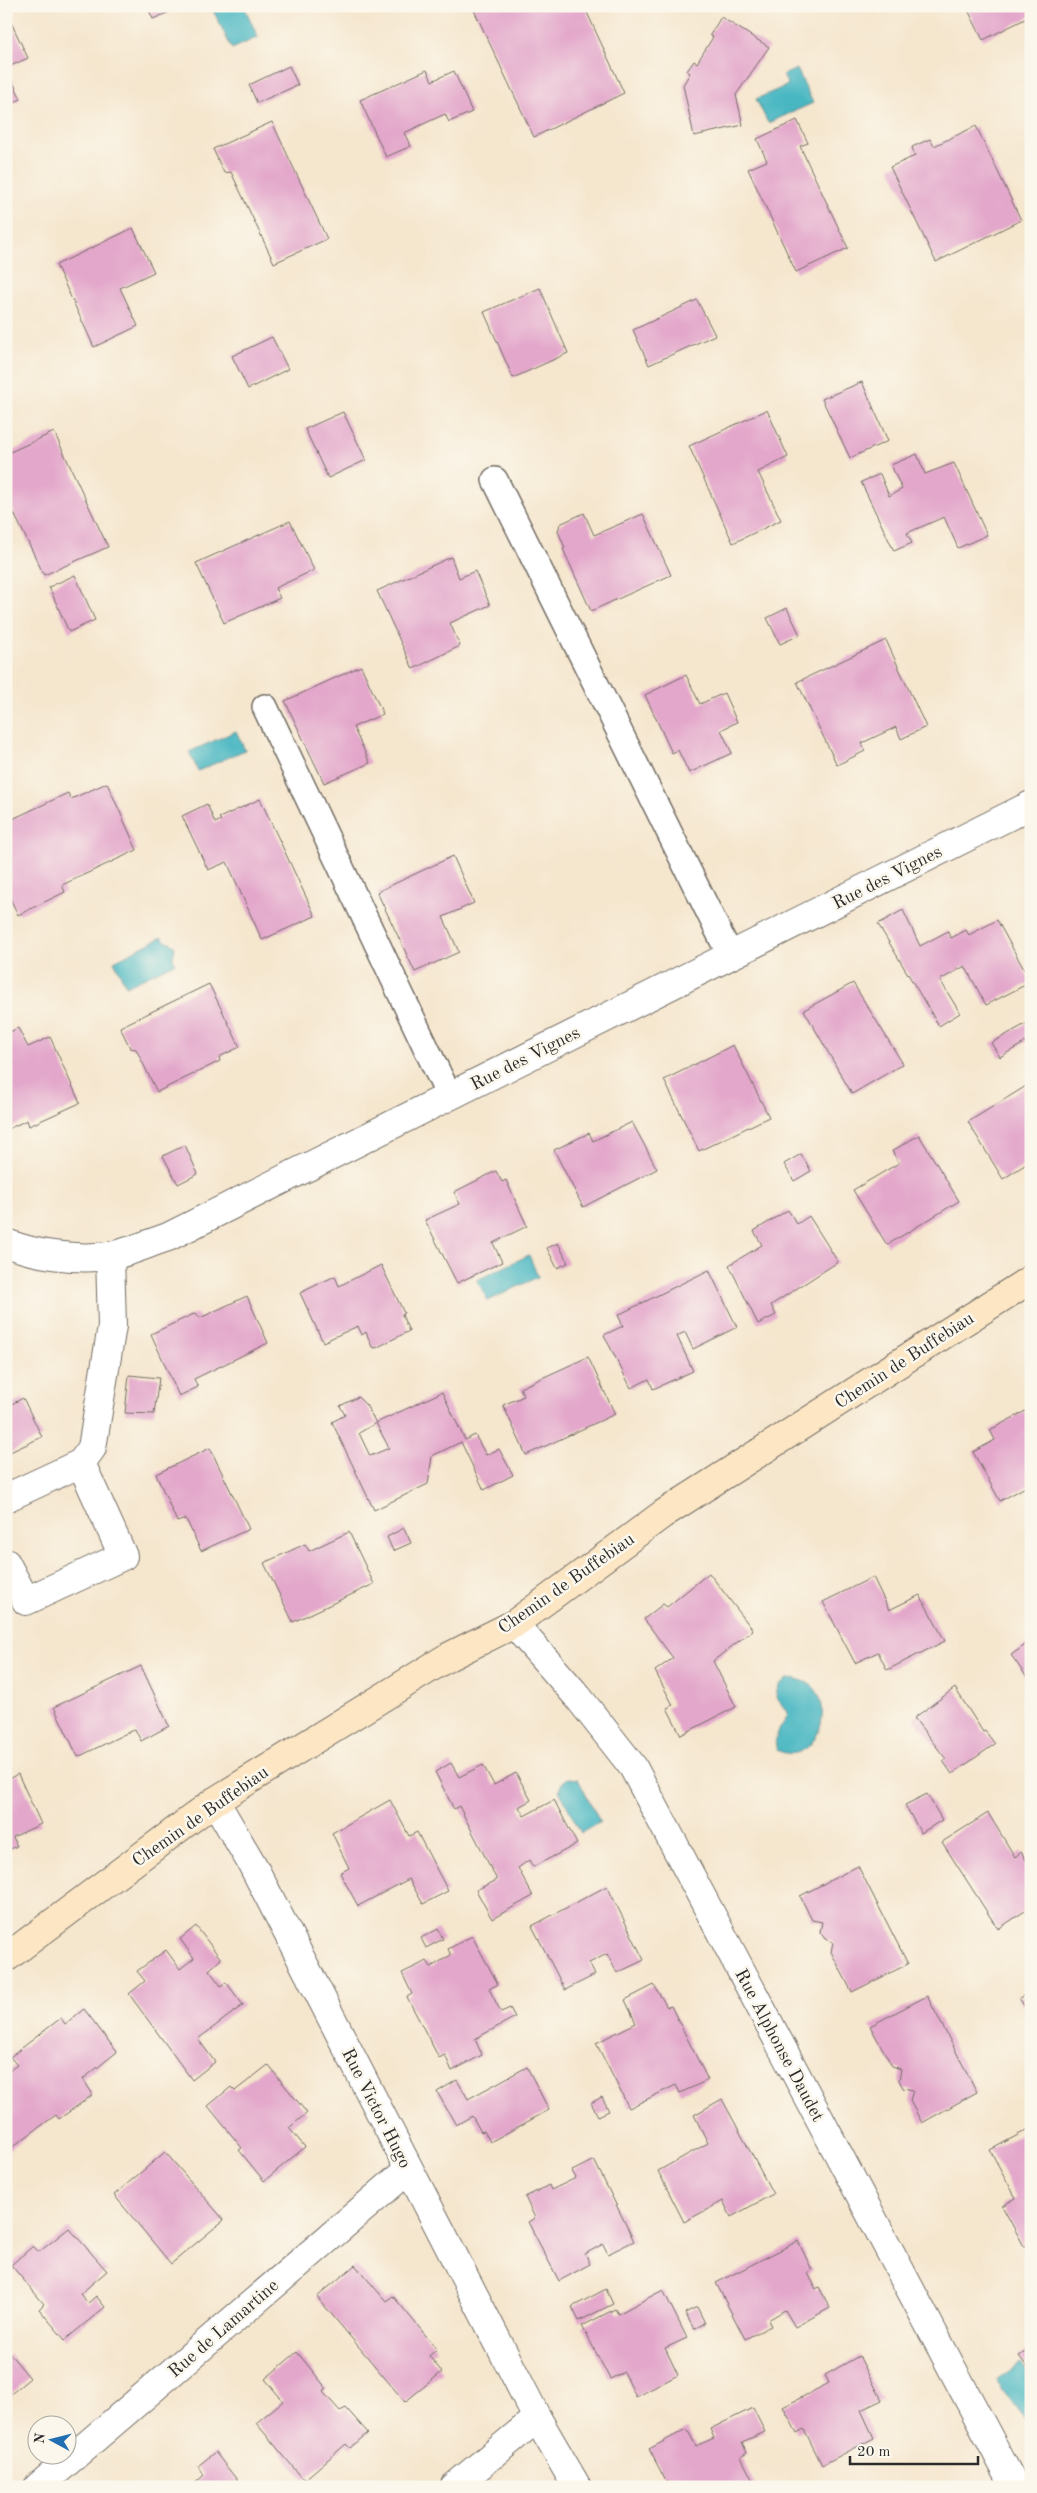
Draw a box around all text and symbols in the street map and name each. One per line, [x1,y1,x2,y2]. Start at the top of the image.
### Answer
street label: Rue des Vignes [830,843,945,913]
street label: Rue des Vignes [468,1024,583,1094]
street label: Chemin de Buffebiau [832,1309,978,1412]
street label: Chemin de Buffebiau [495,1530,638,1638]
street label: Chemin de Buffebiau [129,1763,272,1871]
street label: Rue Alphonse Daudet [731,1966,827,2125]
street label: Rue Victor Hugo [338,2046,414,2171]
street label: Rue de Lamartine [165,2276,282,2381]
north arrow [28,2416,78,2466]
text: N [32,2432,48,2445]
scale bar [850,2433,977,2465]
text: 20 m [857,2445,891,2460]

